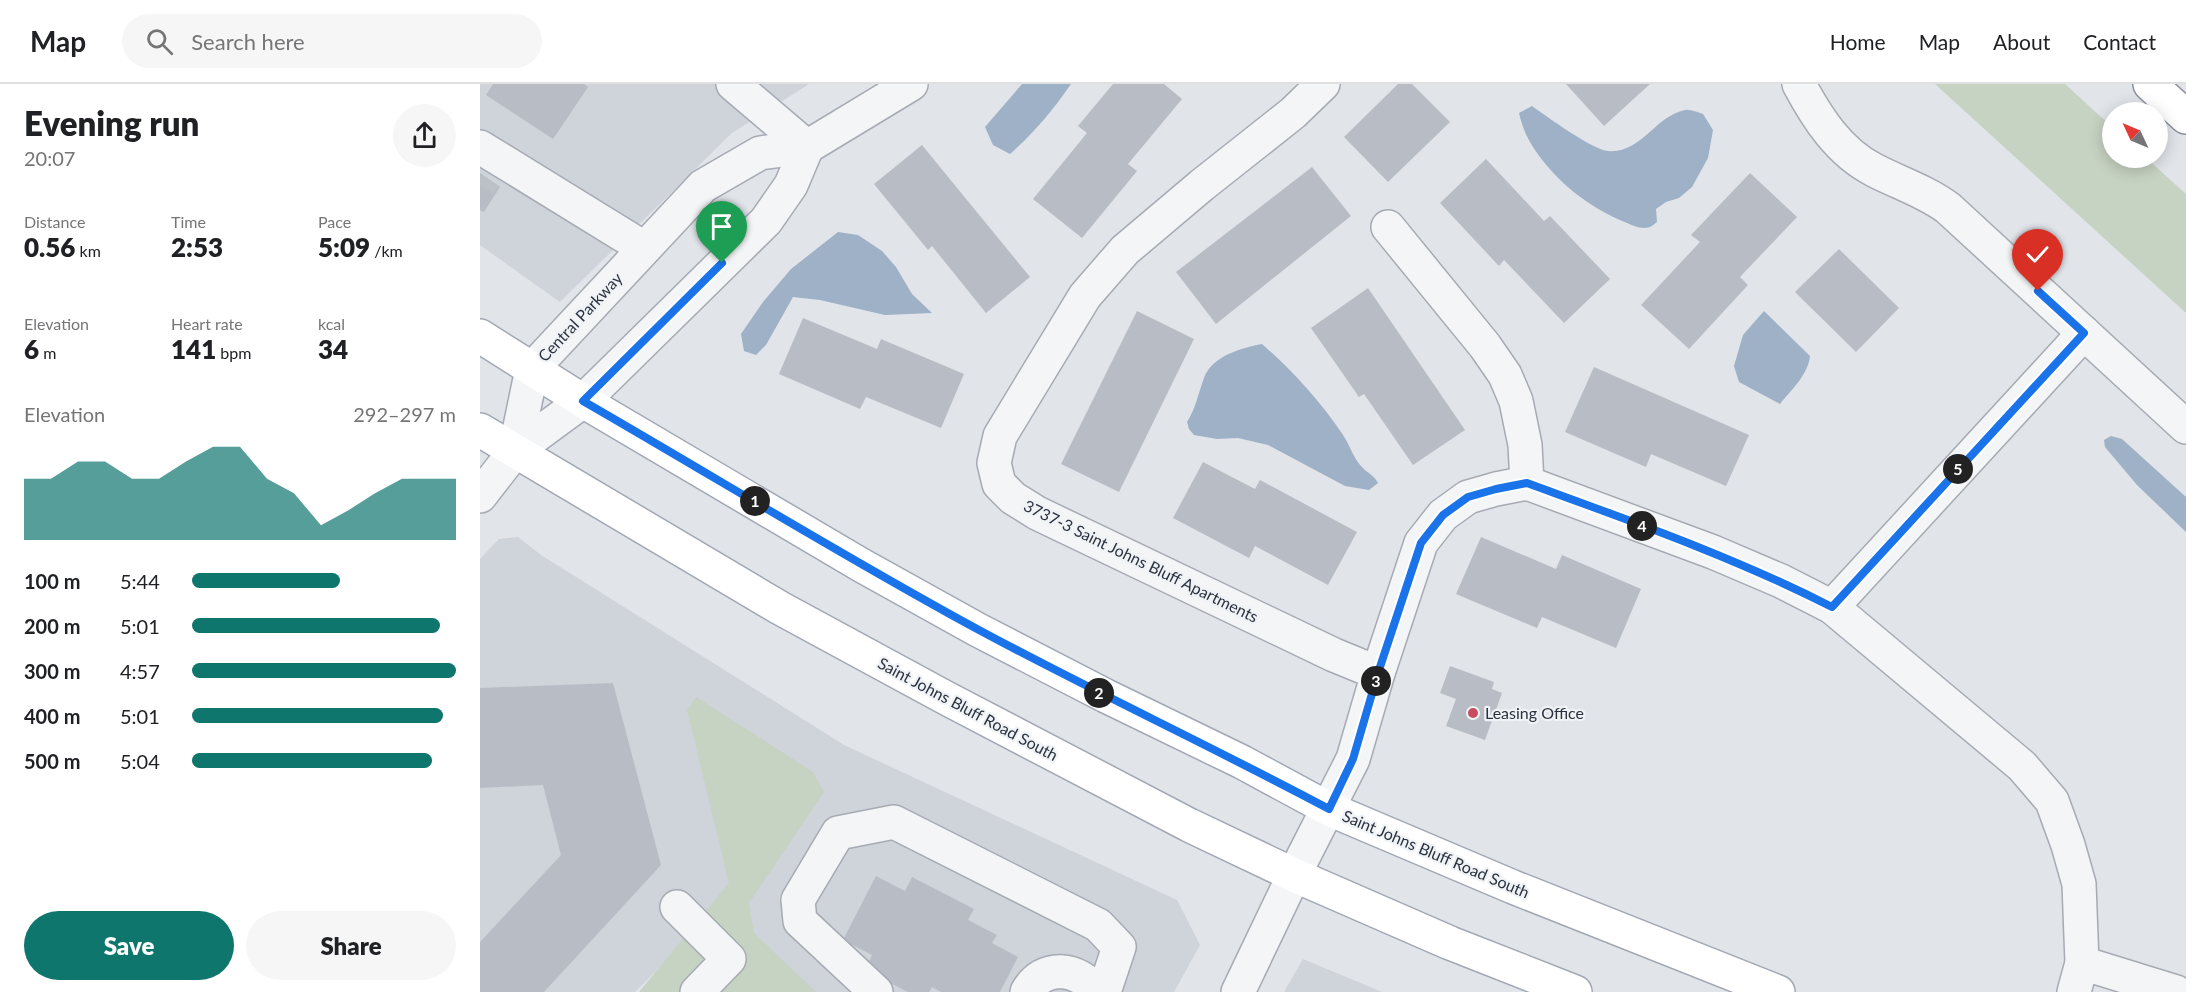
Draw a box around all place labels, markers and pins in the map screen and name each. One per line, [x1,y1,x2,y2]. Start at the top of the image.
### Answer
pin [696,201,747,263]
pin [2012,229,2063,291]
pin: 5 [1943,454,1973,484]
pin: 1 [740,486,770,516]
pin: 4 [1627,511,1657,541]
pin: 3 [1361,666,1391,696]
pin: 2 [1084,678,1114,708]
place label: Leasing Office [1485,703,1584,722]
marker: Leasing Office [1466,706,1480,720]

